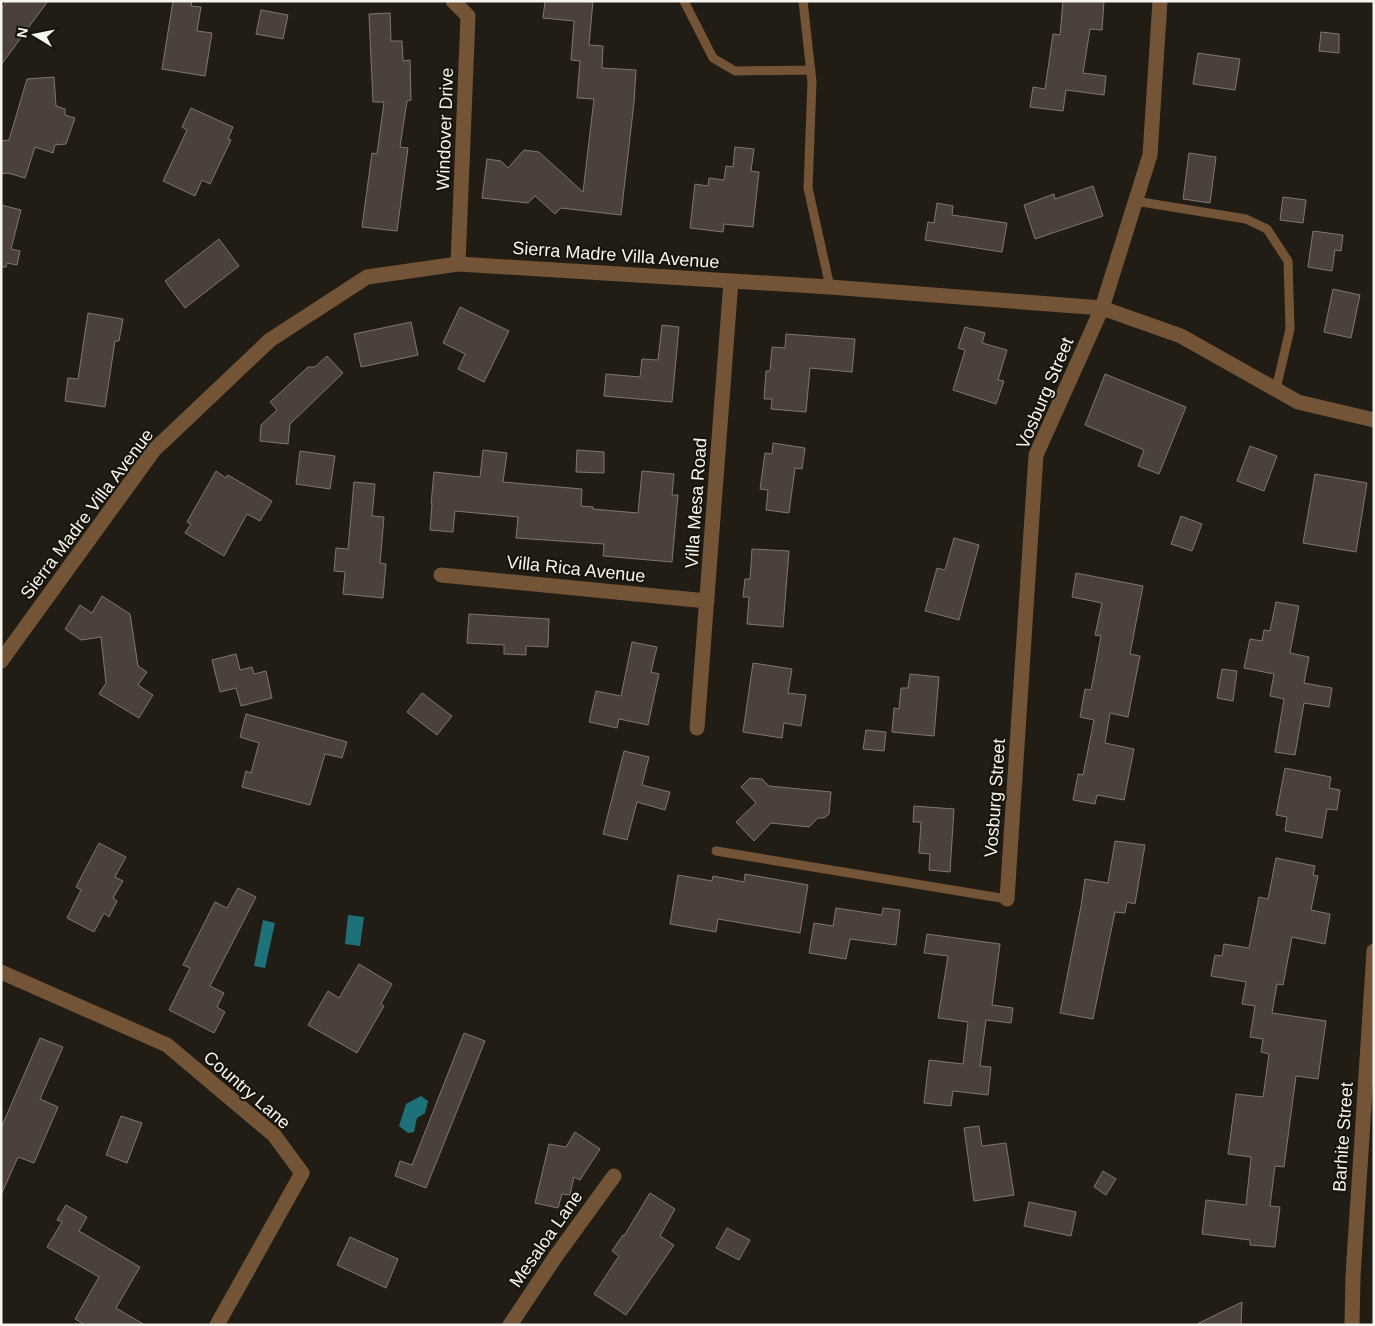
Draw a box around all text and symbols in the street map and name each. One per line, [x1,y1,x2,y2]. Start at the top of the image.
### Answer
north arrow [10,10,60,60]
text: N [13,26,31,39]
street label: Windover Drive [433,67,457,191]
street label: Sierra Madre Villa Avenue [512,238,720,272]
street label: Vosburg Street [1013,334,1077,452]
street label: Sierra Madre Villa Avenue [17,425,157,603]
street label: Villa Mesa Road [681,437,711,569]
street label: Villa Rica Avenue [506,552,646,586]
street label: Vosburg Street [981,738,1009,858]
street label: Country Lane [200,1047,294,1133]
street label: Barhite Street [1329,1081,1357,1193]
street label: Mesaloa Lane [505,1187,587,1291]

